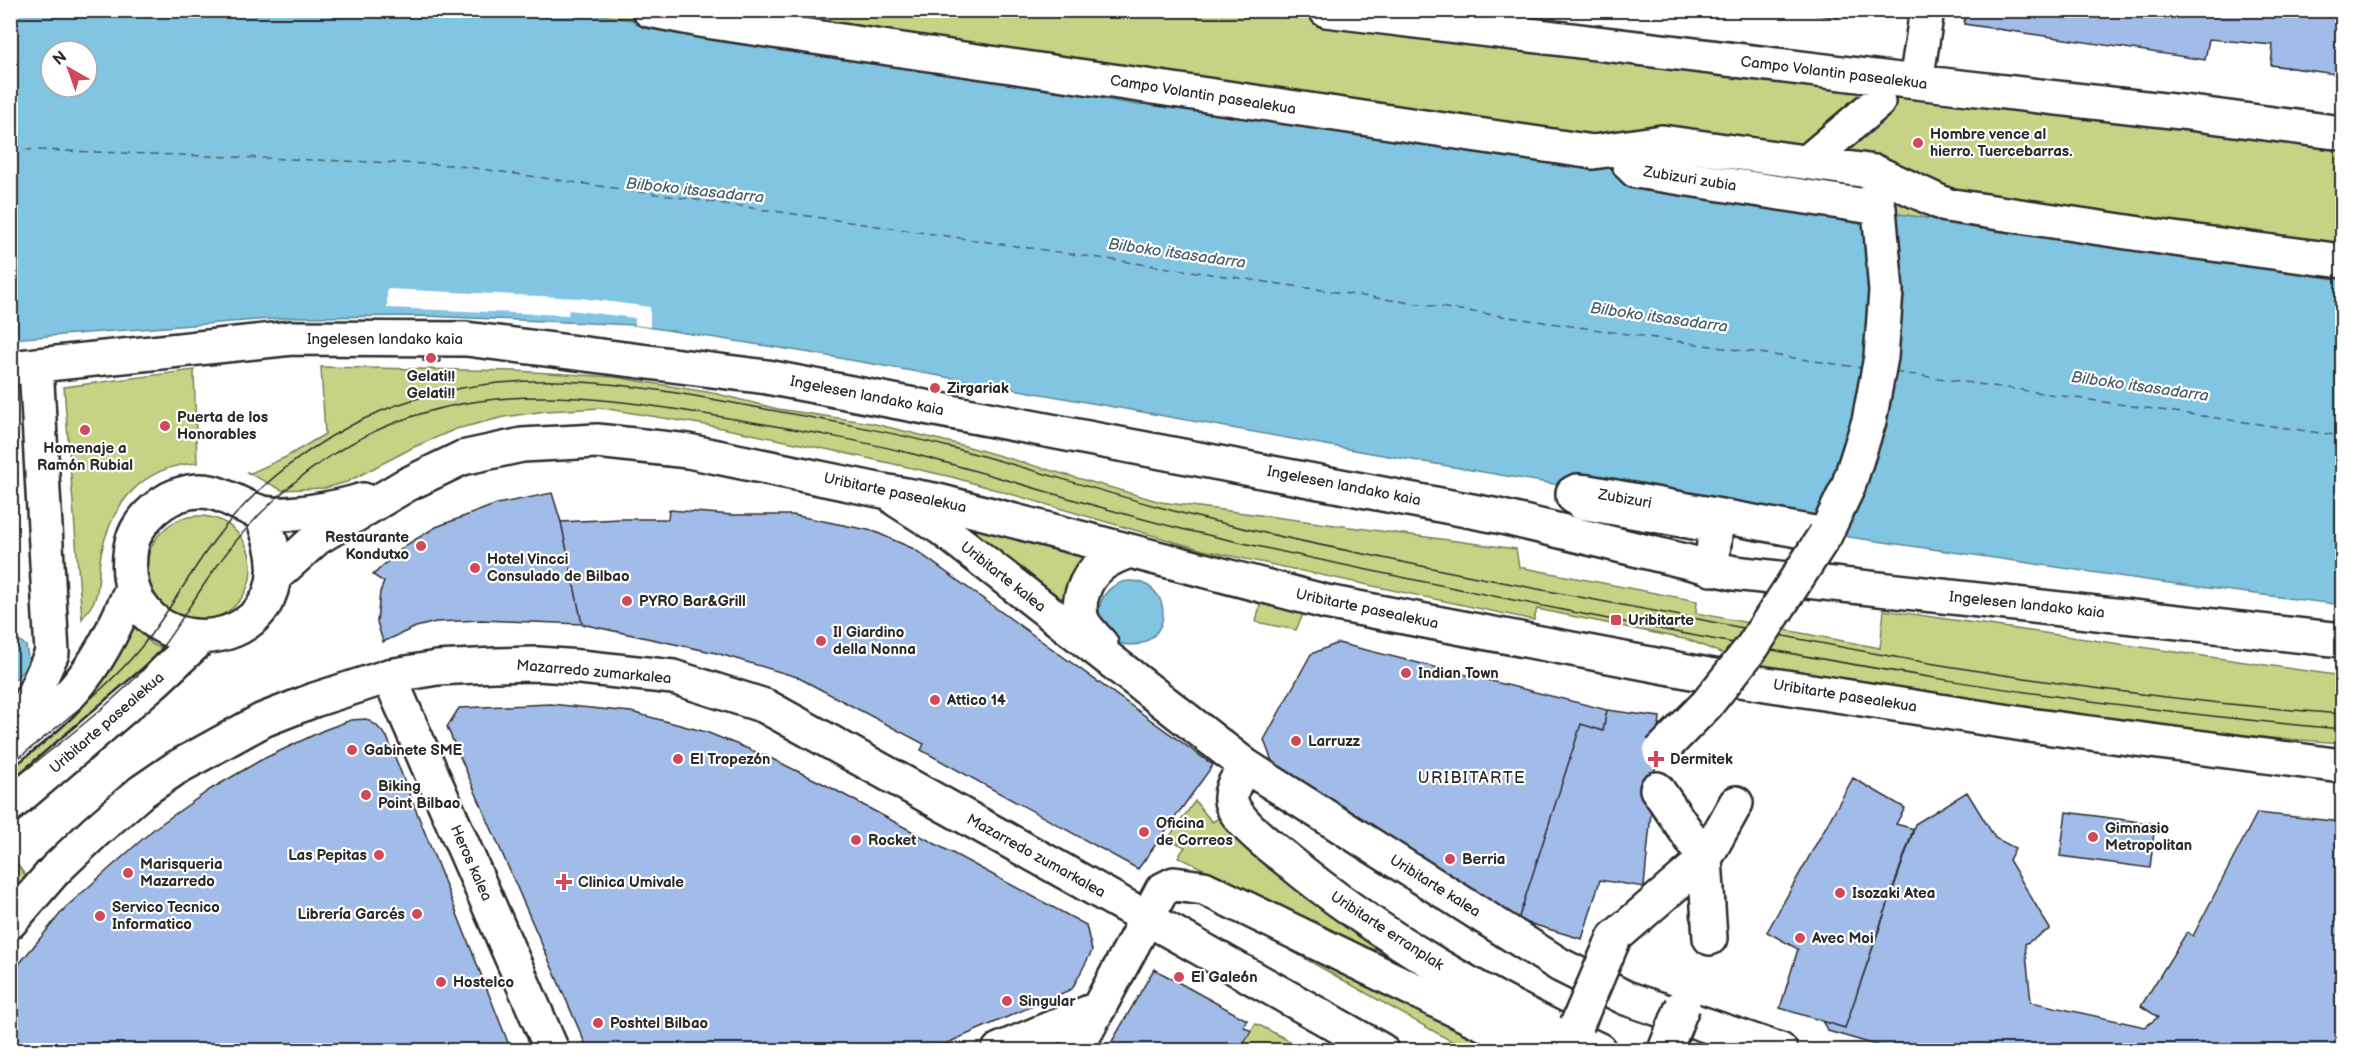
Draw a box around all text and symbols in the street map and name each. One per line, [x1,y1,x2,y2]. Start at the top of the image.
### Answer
north arrow [39,39,99,99]
text: N [50,48,71,70]
street label: Campo Volantin pasealekua [1740,52,1928,94]
street label: Campo Volantin pasealekua [1109,71,1297,119]
place label: Hombre vence al hierro. Tuercebarras. [1930,125,2073,161]
marker: Hombre vence al hierro. Tuercebarras. [1911,136,1925,150]
street label: Zubizuri zubia [1641,162,1738,196]
water label: Bilboko itsasadarra [625,174,765,208]
water label: Bilboko itsasadarra [1107,235,1247,273]
water label: Bilboko itsasadarra [1589,299,1729,337]
street label: Ingelesen landako kaia [307,330,463,349]
marker: Gelati!! Gelati!! [424,351,438,365]
place label: Gelati!! Gelati!! [407,367,455,403]
water label: Bilboko itsasadarra [2070,368,2210,406]
street label: Ingelesen landako kaia [789,372,945,420]
place label: Zirgariak [947,379,1009,398]
marker: Zirgariak [928,381,942,395]
place label: Puerta de los Honorables [177,408,268,444]
marker: Puerta de los Honorables [158,419,172,433]
marker: Homenaje a Ramón Rubial [78,423,92,437]
place label: Homenaje a Ramón Rubial [37,439,133,475]
street label: Ingelesen landako kaia [1266,462,1422,510]
street label: Uribitarte pasealekua [822,469,968,517]
street label: Zubizuri [1596,485,1653,513]
place label: Restaurante Kondutxo [325,528,409,564]
street label: Uribitarte kalea [956,538,1050,616]
marker: Restaurante Kondutxo [414,539,428,553]
place label: Hotel Vincci Consulado de Bilbao [487,550,630,586]
marker: Hotel Vincci Consulado de Bilbao [468,561,482,575]
street label: Uribitarte pasealekua [1294,585,1440,633]
street label: Ingelesen landako kaia [1948,587,2106,623]
place label: PYRO Bar&Grill [639,592,746,611]
marker: PYRO Bar&Grill [620,594,634,608]
place label: Uribitarte [1628,611,1694,630]
marker: Uribitarte [1609,613,1623,627]
place label: Il Giardino della Nonna [833,623,916,659]
marker: Il Giardino della Nonna [814,634,828,648]
street label: Mazarredo zumarkalea [516,656,672,688]
place label: Indian Town [1418,664,1499,683]
marker: Indian Town [1399,666,1413,680]
street label: Uribitarte pasealekua [46,668,168,778]
street label: Uribitarte pasealekua [1772,675,1918,717]
place label: Attico 14 [946,691,1006,710]
marker: Attico 14 [928,693,942,707]
place label: Larruzz [1308,732,1361,751]
marker: Larruzz [1289,734,1303,748]
place label: Gabinete SME [364,741,463,760]
marker: Gabinete SME [345,743,359,757]
place label: El Tropezón [690,750,770,769]
marker: Dermitek [1647,750,1665,768]
place label: Dermitek [1670,750,1733,769]
marker: El Tropezón [671,752,685,766]
district label: URIBITARTE [1418,769,1526,788]
place label: Biking Point Bilbao [378,777,461,813]
marker: Biking Point Bilbao [359,788,373,802]
street label: Mazarredo zumarkalea [963,810,1109,902]
place label: Oficina de Correos [1156,814,1233,850]
place label: Gimnasio Metropolitan [2105,819,2192,855]
street label: Heros kalea [446,822,496,904]
marker: Oficina de Correos [1137,825,1151,839]
marker: Gimnasio Metropolitan [2086,830,2100,844]
place label: Rocket [868,831,916,850]
marker: Rocket [849,833,863,847]
place label: Las Pepitas [288,846,367,865]
marker: Las Pepitas [372,848,386,862]
place label: Berria [1462,850,1505,869]
street label: Uribitarte kalea [1386,851,1484,921]
marker: Berria [1443,852,1457,866]
place label: Marisqueria Mazarredo [140,855,223,891]
marker: Marisqueria Mazarredo [121,866,135,880]
marker: Clinica Umivale [555,873,573,891]
place label: Clinica Umivale [578,873,684,892]
place label: Isozaki Atea [1852,884,1935,903]
marker: Isozaki Atea [1833,886,1847,900]
street label: Uribitarte erranplak [1327,887,1448,975]
place label: Servico Tecnico Informatico [112,898,220,934]
place label: Librería Garcés [298,905,405,924]
marker: Librería Garcés [410,907,424,921]
marker: Servico Tecnico Informatico [93,909,107,923]
place label: Avec Moi [1811,929,1874,948]
marker: Avec Moi [1793,931,1807,945]
place label: El Galeón [1191,968,1258,987]
marker: El Galeón [1172,970,1186,984]
place label: Hostelco [453,973,514,992]
marker: Hostelco [434,975,448,989]
place label: Singular [1019,992,1076,1011]
marker: Singular [1000,994,1014,1008]
place label: Poshtel Bilbao [610,1014,709,1033]
marker: Poshtel Bilbao [591,1016,605,1030]

